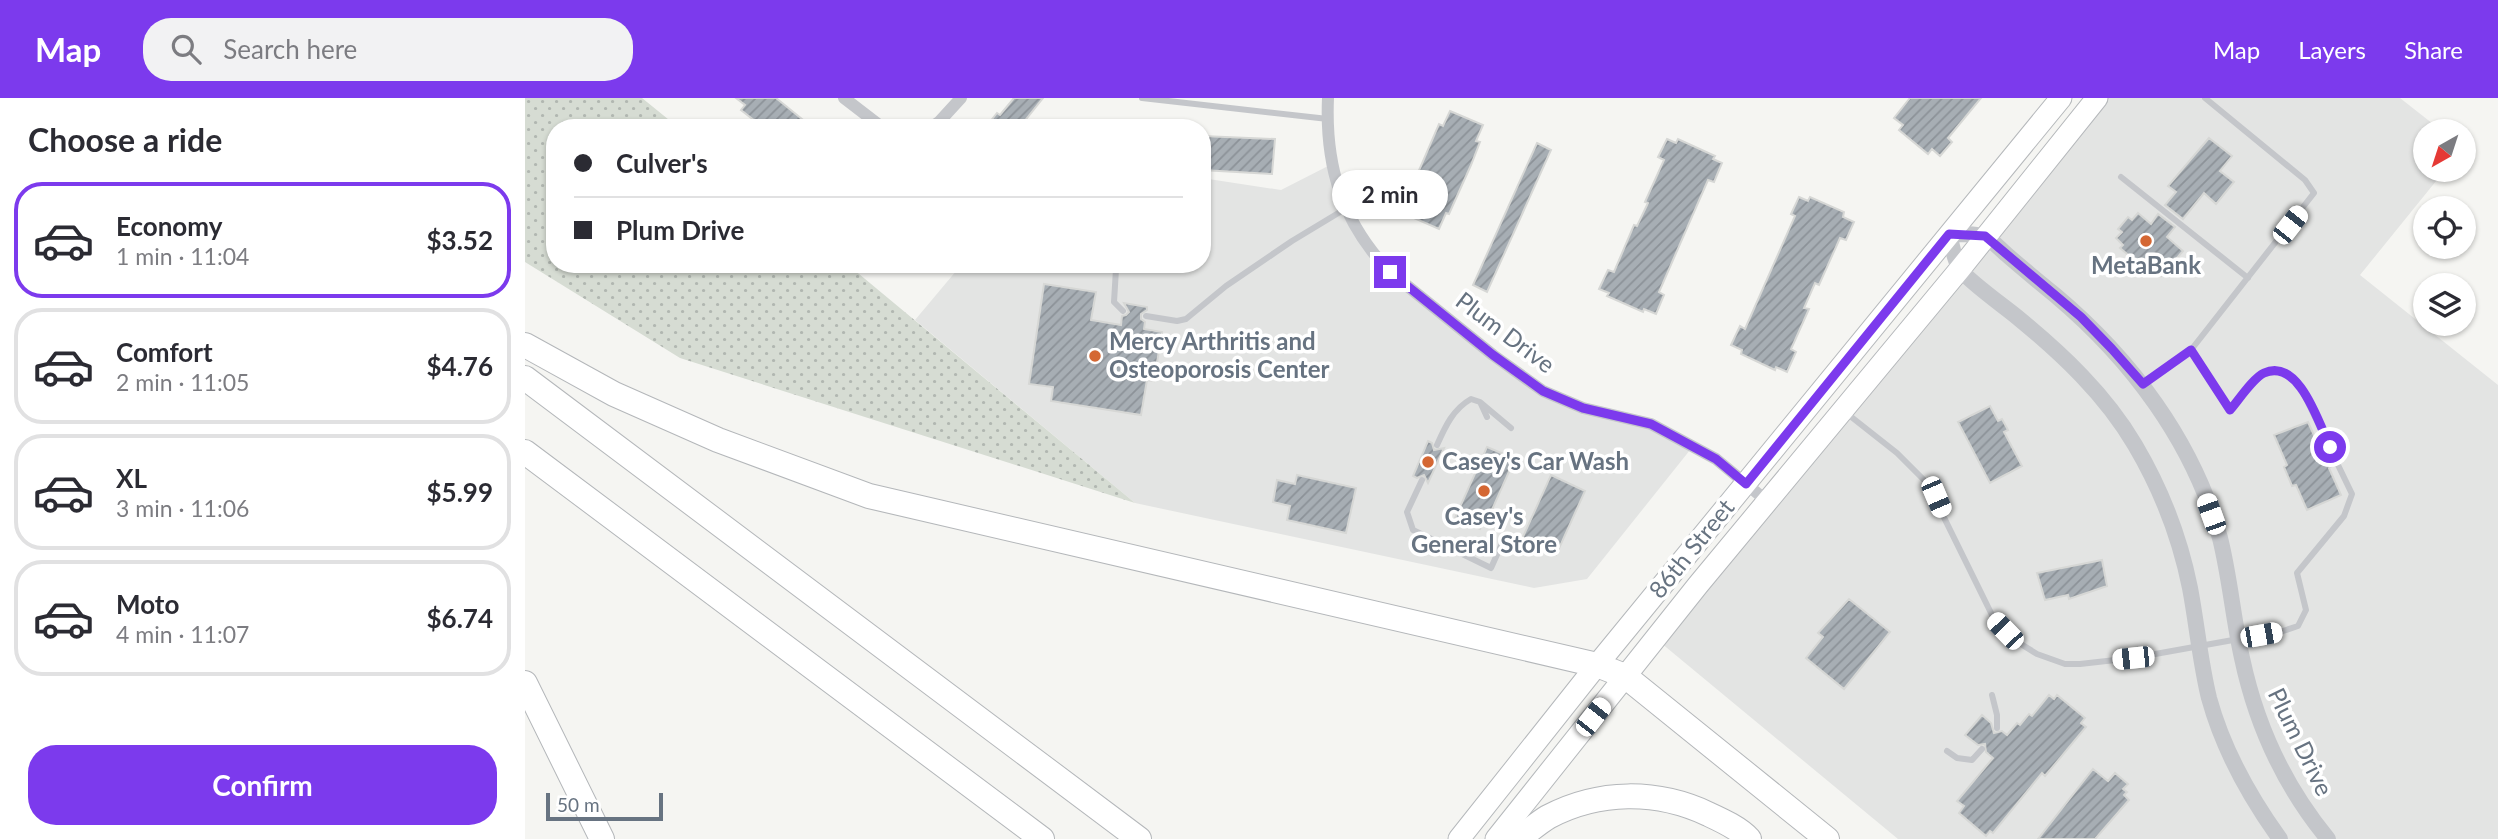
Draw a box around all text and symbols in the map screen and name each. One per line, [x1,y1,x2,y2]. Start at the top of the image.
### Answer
search box [143,18,633,81]
text: Map [35,29,101,69]
icon: search [167,30,205,68]
text: Search here [223,33,357,65]
text: Map [2213,35,2260,64]
text: Layers [2298,35,2366,64]
text: Share [2404,35,2463,64]
north arrow [2413,119,2476,182]
map controls [2413,119,2476,336]
text: Choose a ride [28,120,222,159]
text: Culver's [616,147,708,179]
callout: 2 min [1332,170,1448,220]
text: 2 min [1361,180,1419,208]
button: locate [2413,196,2476,259]
car [2269,202,2312,248]
icon: car [32,209,95,272]
text: Economy [116,210,222,242]
text: Plum Drive [616,214,744,246]
text: $3.52 [427,224,493,256]
marker: MetaBank [2138,233,2154,249]
text: 1 min · 11:04 [116,242,249,270]
place label: MetaBank [2091,250,2201,279]
route end [1374,256,1406,288]
button: layers [2413,273,2476,336]
street label: Plum Drive [1451,285,1561,378]
place label: Mercy Arthritis and Osteoporosis Center [1109,326,1329,383]
icon: car [32,335,95,398]
text: Comfort [116,336,213,368]
marker: Mercy Arthritis and Osteoporosis Center [1087,348,1103,364]
text: $4.76 [427,350,493,382]
text: 2 min · 11:05 [116,368,249,396]
route start [2314,431,2346,463]
place label: Casey's Car Wash [1442,446,1629,475]
marker: Casey's Car Wash [1420,454,1436,470]
icon: car [32,461,95,524]
text: XL [116,462,147,494]
car [1919,474,1954,520]
text: $5.99 [427,476,493,508]
marker: Casey's General Store [1476,483,1492,499]
car [2194,491,2229,537]
street label: 86th Street [1642,492,1740,603]
text: 3 min · 11:06 [116,494,249,522]
place label: Casey's General Store [1411,501,1557,558]
icon: car [32,587,95,650]
text: Moto [116,588,179,620]
text: $6.74 [427,602,493,634]
car [1983,609,2028,653]
text: 4 min · 11:07 [116,620,249,648]
car [2239,621,2284,649]
car [2112,645,2155,671]
street label: Plum Drive [2263,683,2340,800]
car [1572,694,1615,740]
button: Confirm [28,745,497,825]
scale bar [546,790,663,822]
text: 50 m [557,793,600,816]

